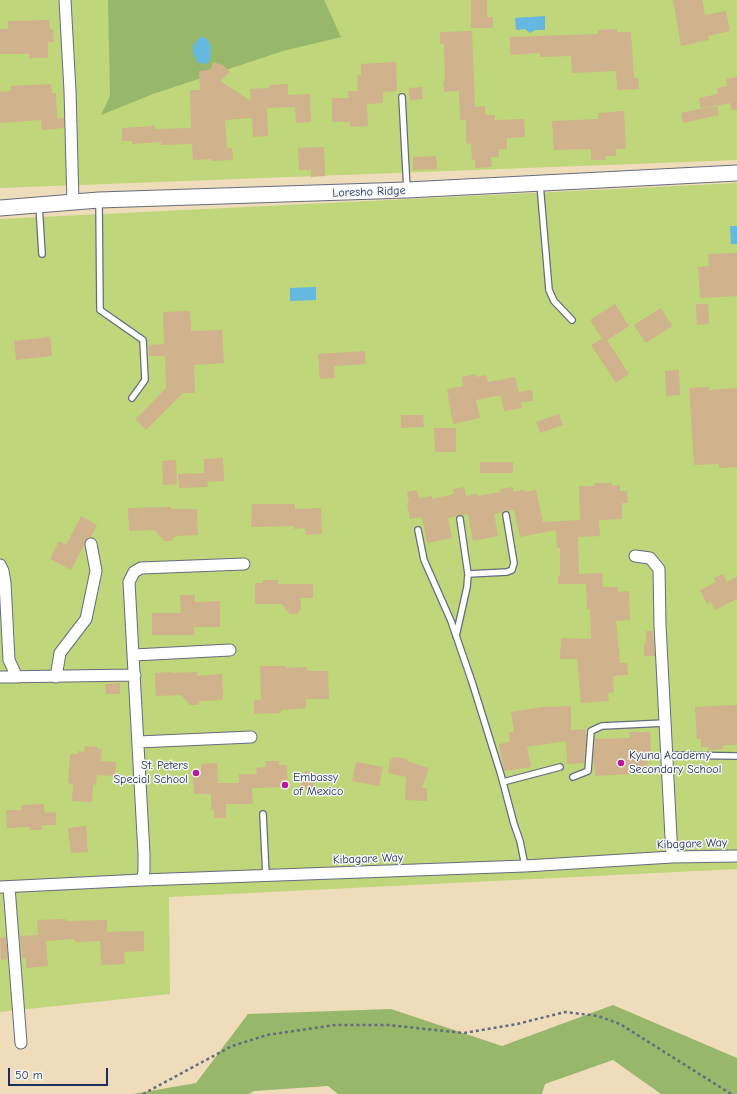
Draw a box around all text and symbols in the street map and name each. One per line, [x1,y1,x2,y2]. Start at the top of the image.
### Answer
street label: Loresho Ridge [332,184,406,200]
place label: Kyuna Academy Secondary School [629,749,721,777]
marker: Kyuna Academy Secondary School [616,758,626,768]
place label: St. Peters Special School [113,759,188,787]
marker: St. Peters Special School [191,768,201,778]
place label: Embassy of Mexico [293,771,343,799]
marker: Embassy of Mexico [280,780,290,790]
street label: Kibagare Way [657,836,727,852]
street label: Kibagare Way [333,851,403,867]
scale bar [10,1060,110,1086]
text: 50 m [15,1068,43,1082]

